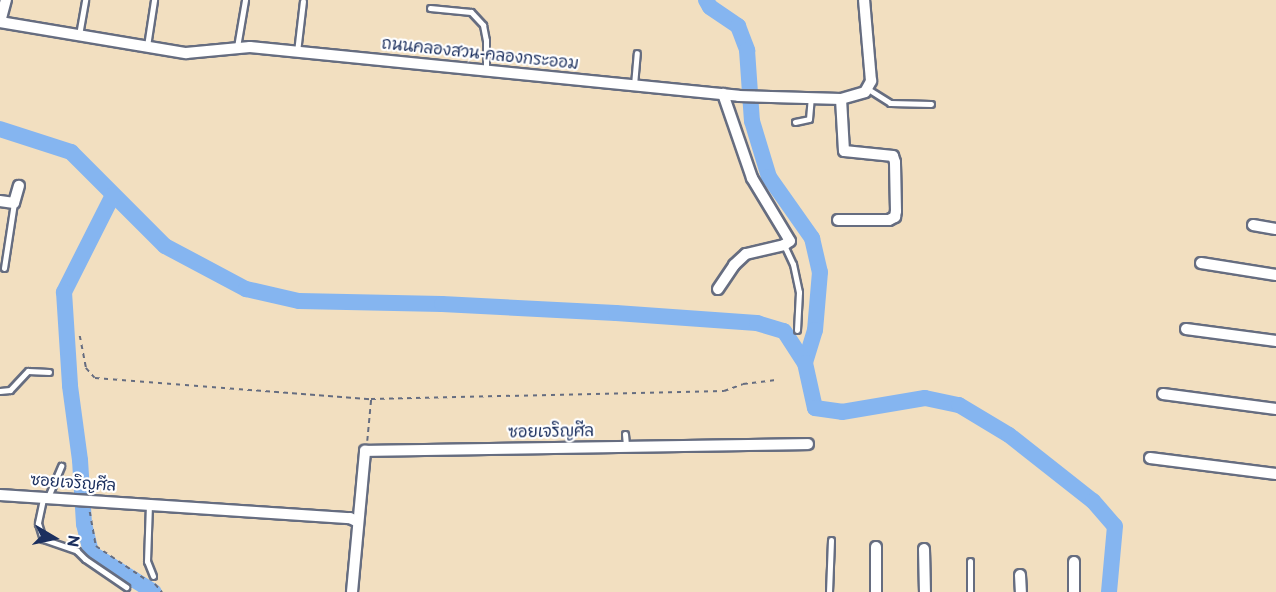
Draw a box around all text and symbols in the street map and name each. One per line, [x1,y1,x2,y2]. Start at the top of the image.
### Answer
street label: ถนนคลองสวน-คลองกระออม [381,35,579,75]
street label: ซอยเจริญศีล [508,423,594,443]
street label: ซอยเจริญศีล [30,471,116,497]
north arrow [24,508,84,568]
text: N [62,533,83,548]

